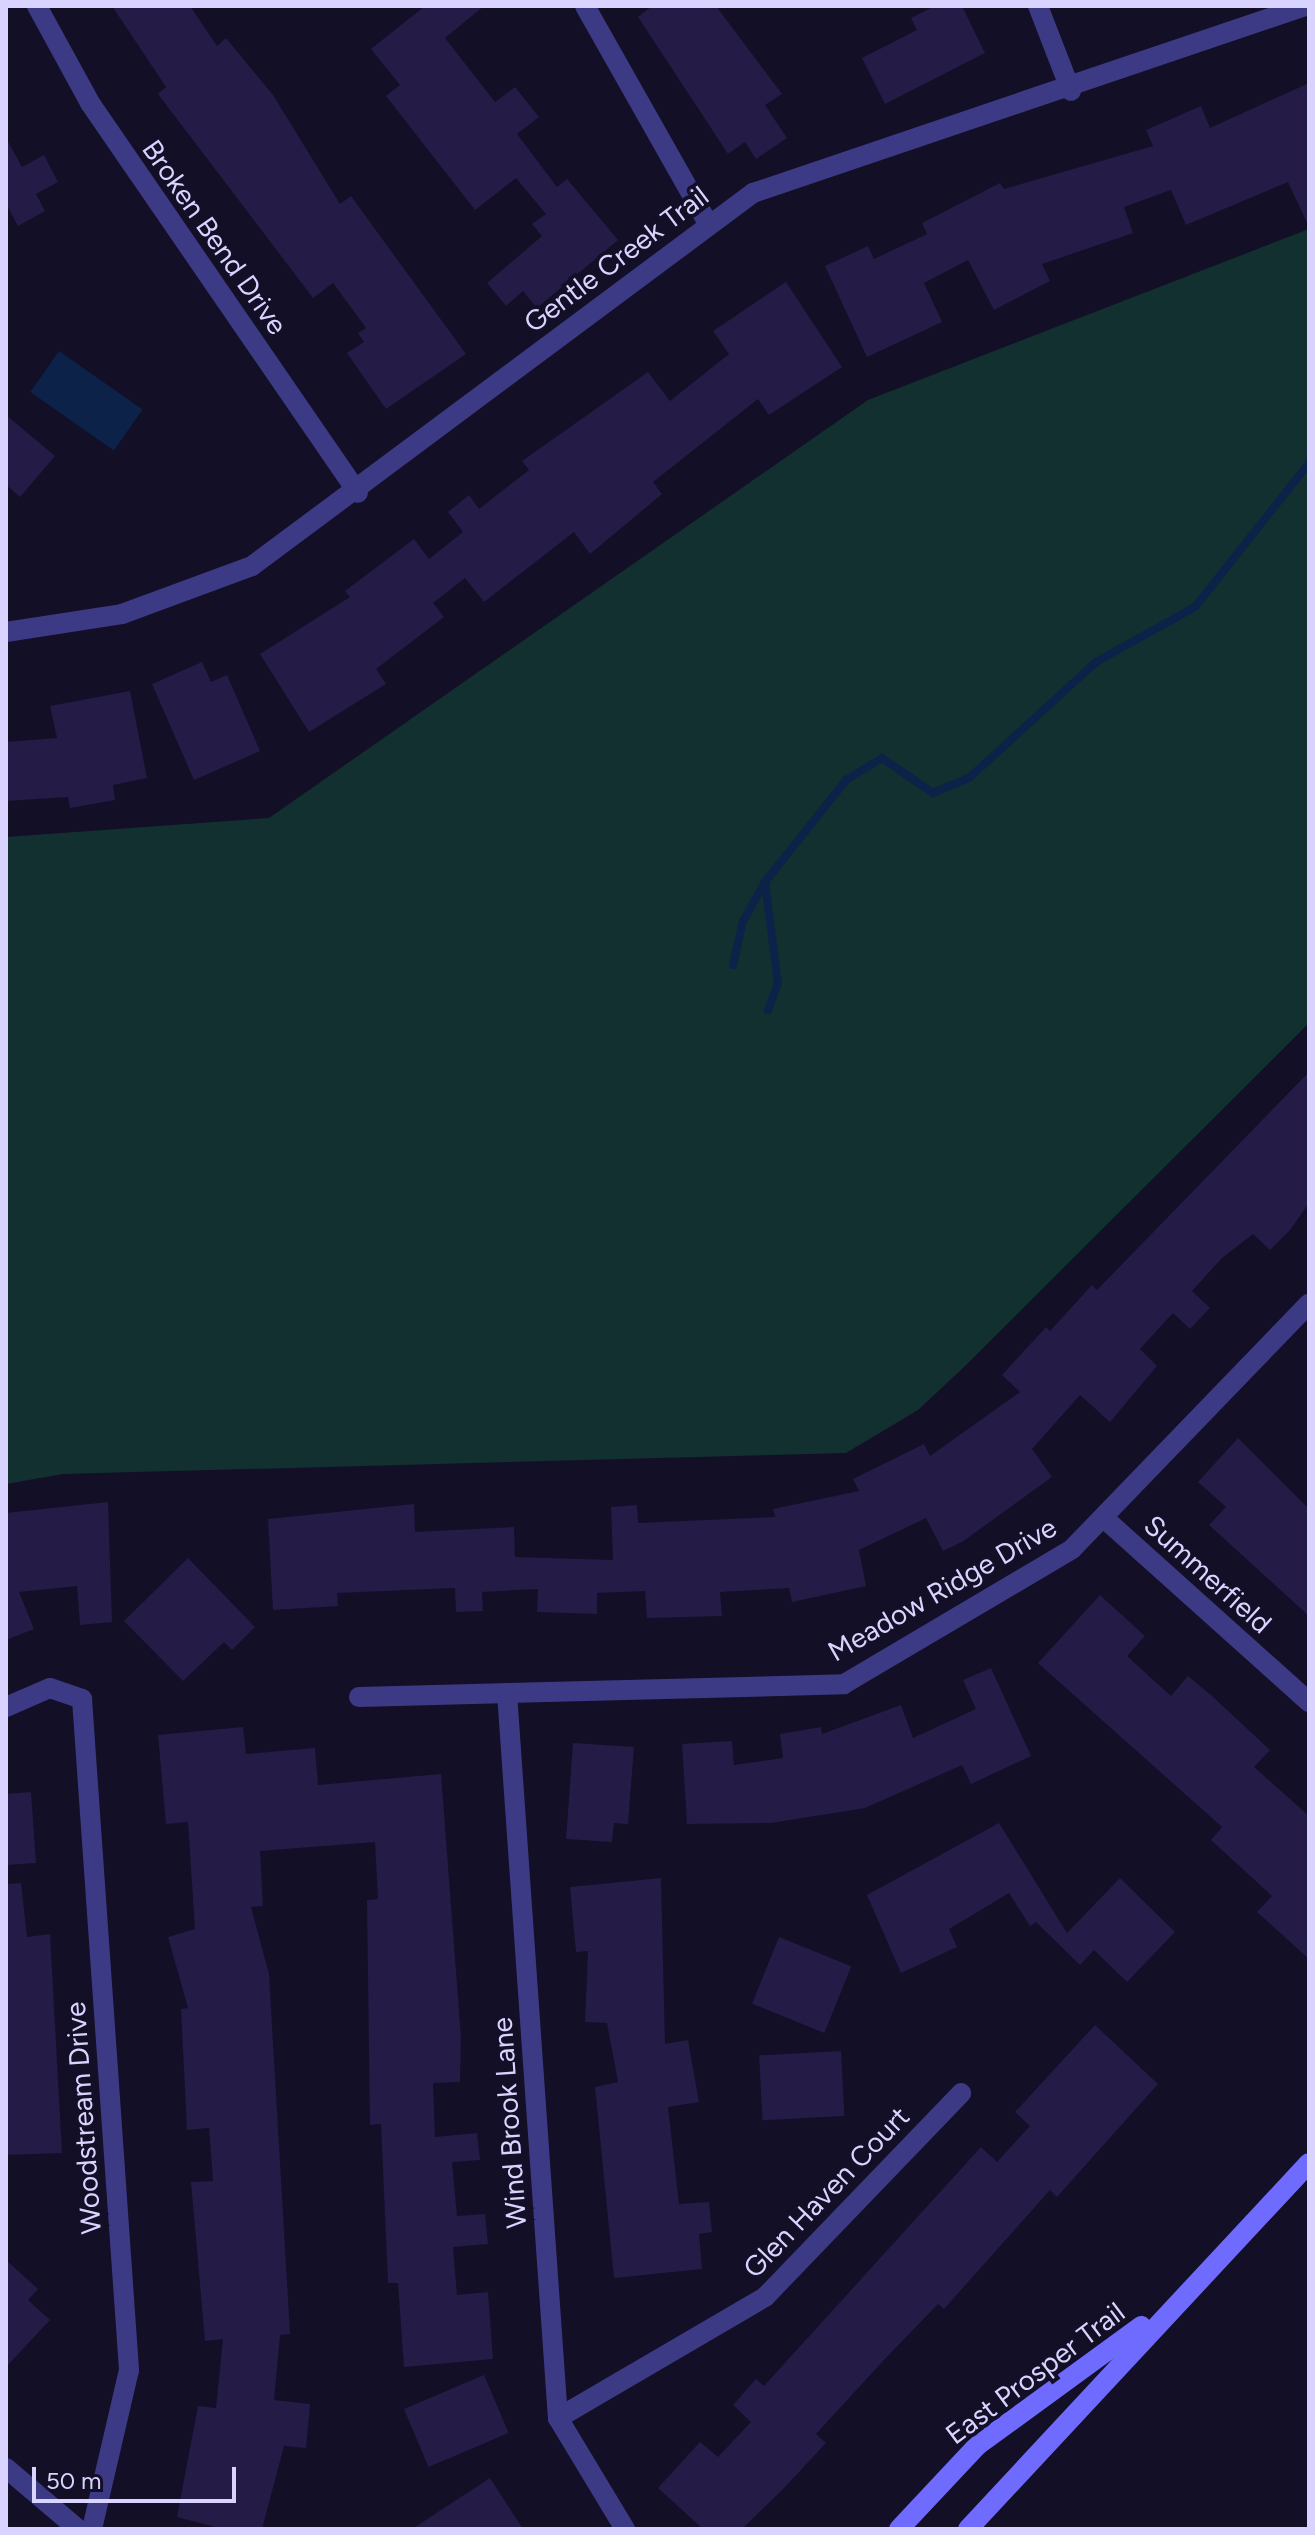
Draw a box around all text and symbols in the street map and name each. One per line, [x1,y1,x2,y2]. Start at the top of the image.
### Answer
street label: Broken Bend Drive [135,133,295,341]
street label: Gentle Creek Trail [517,179,715,339]
street label: Summerfield [1137,1508,1279,1640]
street label: Meadow Ridge Drive [822,1510,1062,1668]
street label: Woodstream Drive [58,2001,108,2235]
street label: Wind Brook Lane [485,2016,533,2230]
street label: Glen Haven Court [736,2100,916,2284]
street label: East Prosper Trail [939,2295,1131,2451]
scale bar [36,2451,240,2501]
text: 50 m [46,2466,102,2495]

